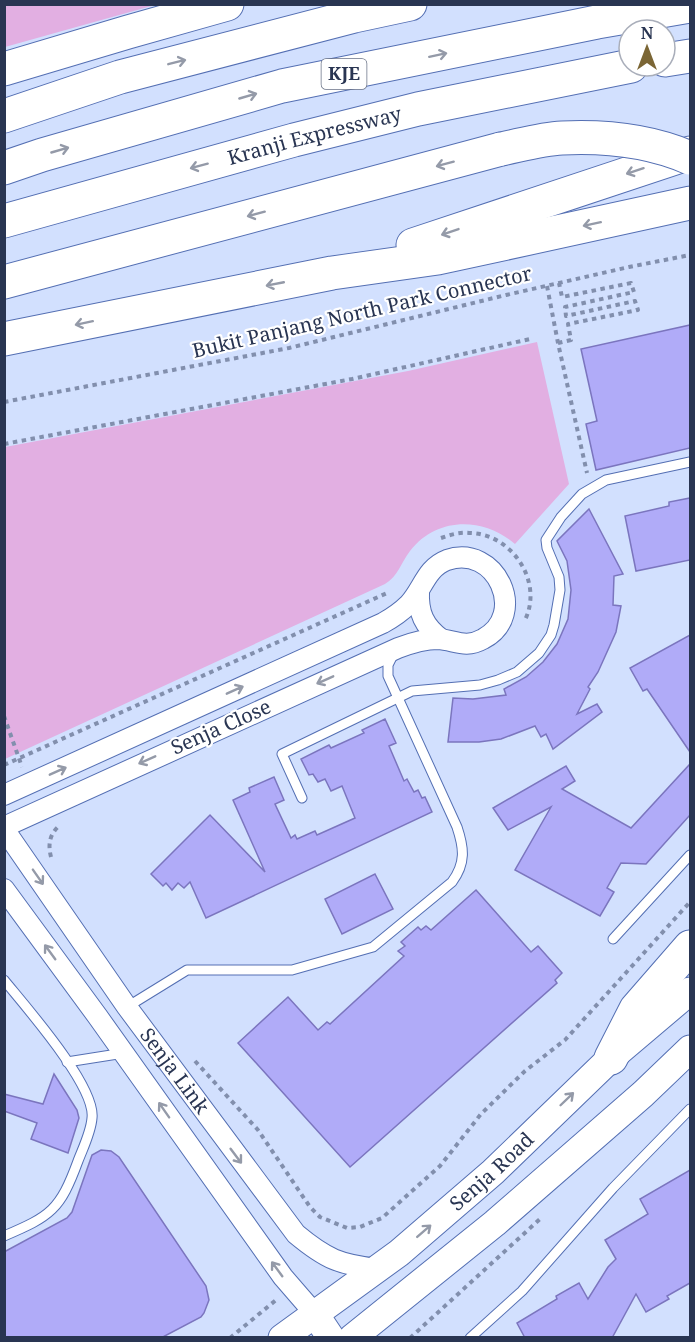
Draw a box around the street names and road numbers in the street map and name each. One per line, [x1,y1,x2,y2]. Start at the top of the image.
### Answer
road number: KJE [322,59,366,89]
street label: Kranji Expressway [224,100,405,171]
street label: Bukit Panjang North Park Connector [190,259,535,364]
street label: Senja Close [167,693,275,761]
street label: Senja Link [134,1022,216,1119]
street label: Senja Road [443,1126,539,1217]

